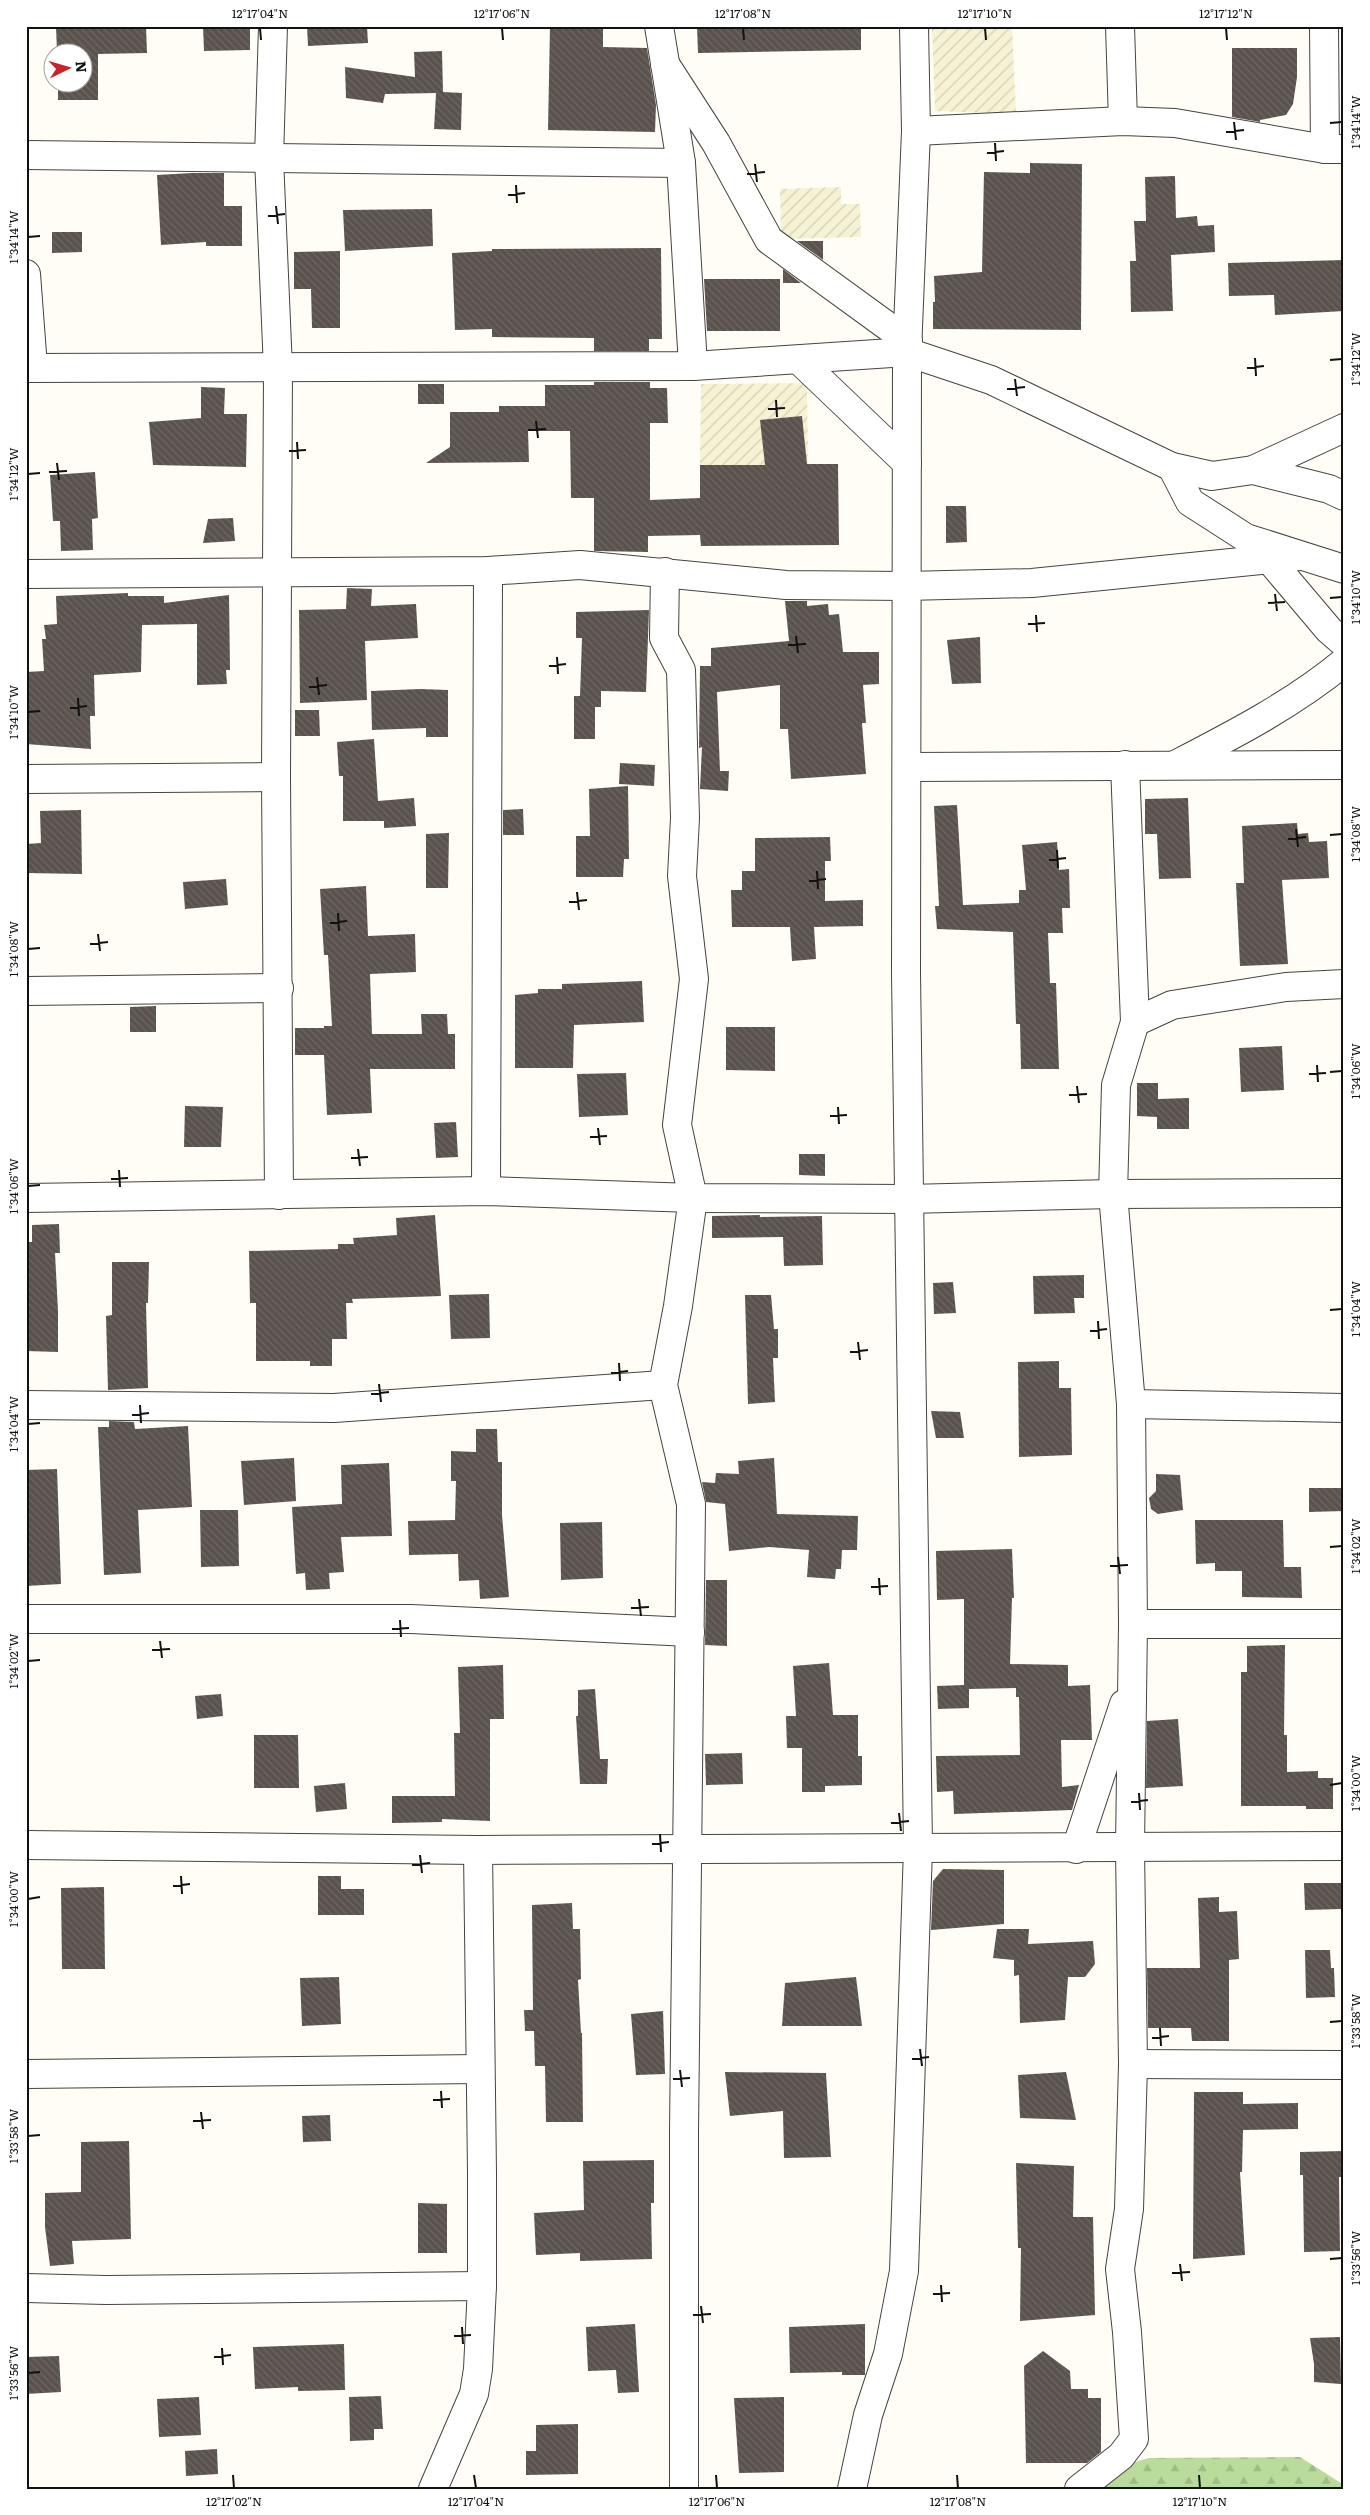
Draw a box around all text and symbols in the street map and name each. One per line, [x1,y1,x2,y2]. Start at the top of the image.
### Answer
text: 12°17'04"N [232,4,288,22]
text: 12°17'06"N [474,4,530,22]
text: 12°17'08"N [715,4,771,22]
text: 12°17'10"N [958,4,1012,22]
text: 12°17'12"N [1199,4,1253,22]
north arrow [42,42,92,92]
text: N [71,60,92,74]
text: 1°34'14"W [1346,95,1364,149]
text: 1°34'14"W [4,210,22,264]
text: 1°34'12"W [1346,332,1364,386]
text: 1°34'12"W [4,447,22,501]
text: 1°34'10"W [1346,570,1364,624]
text: 1°34'10"W [4,685,22,739]
text: 1°34'08"W [1346,806,1364,862]
text: 1°34'08"W [4,921,22,977]
text: 1°34'06"W [1346,1043,1364,1099]
text: 1°34'06"W [4,1158,22,1214]
text: 1°34'04"W [1346,1281,1364,1337]
text: 1°34'04"W [4,1396,22,1452]
text: 1°34'02"W [1346,1518,1364,1574]
text: 1°34'02"W [4,1633,22,1689]
text: 1°34'00"W [1346,1755,1364,1811]
text: 1°34'00"W [4,1871,22,1927]
text: 1°33'58"W [1346,1994,1364,2048]
text: 1°33'58"W [4,2109,22,2163]
text: 1°33'56"W [1346,2231,1364,2285]
text: 1°33'56"W [4,2346,22,2400]
text: 12°17'02"N [206,2492,262,2510]
text: 12°17'04"N [448,2492,504,2510]
text: 12°17'06"N [689,2492,745,2510]
text: 12°17'08"N [930,2492,986,2510]
text: 12°17'10"N [1173,2492,1227,2510]

